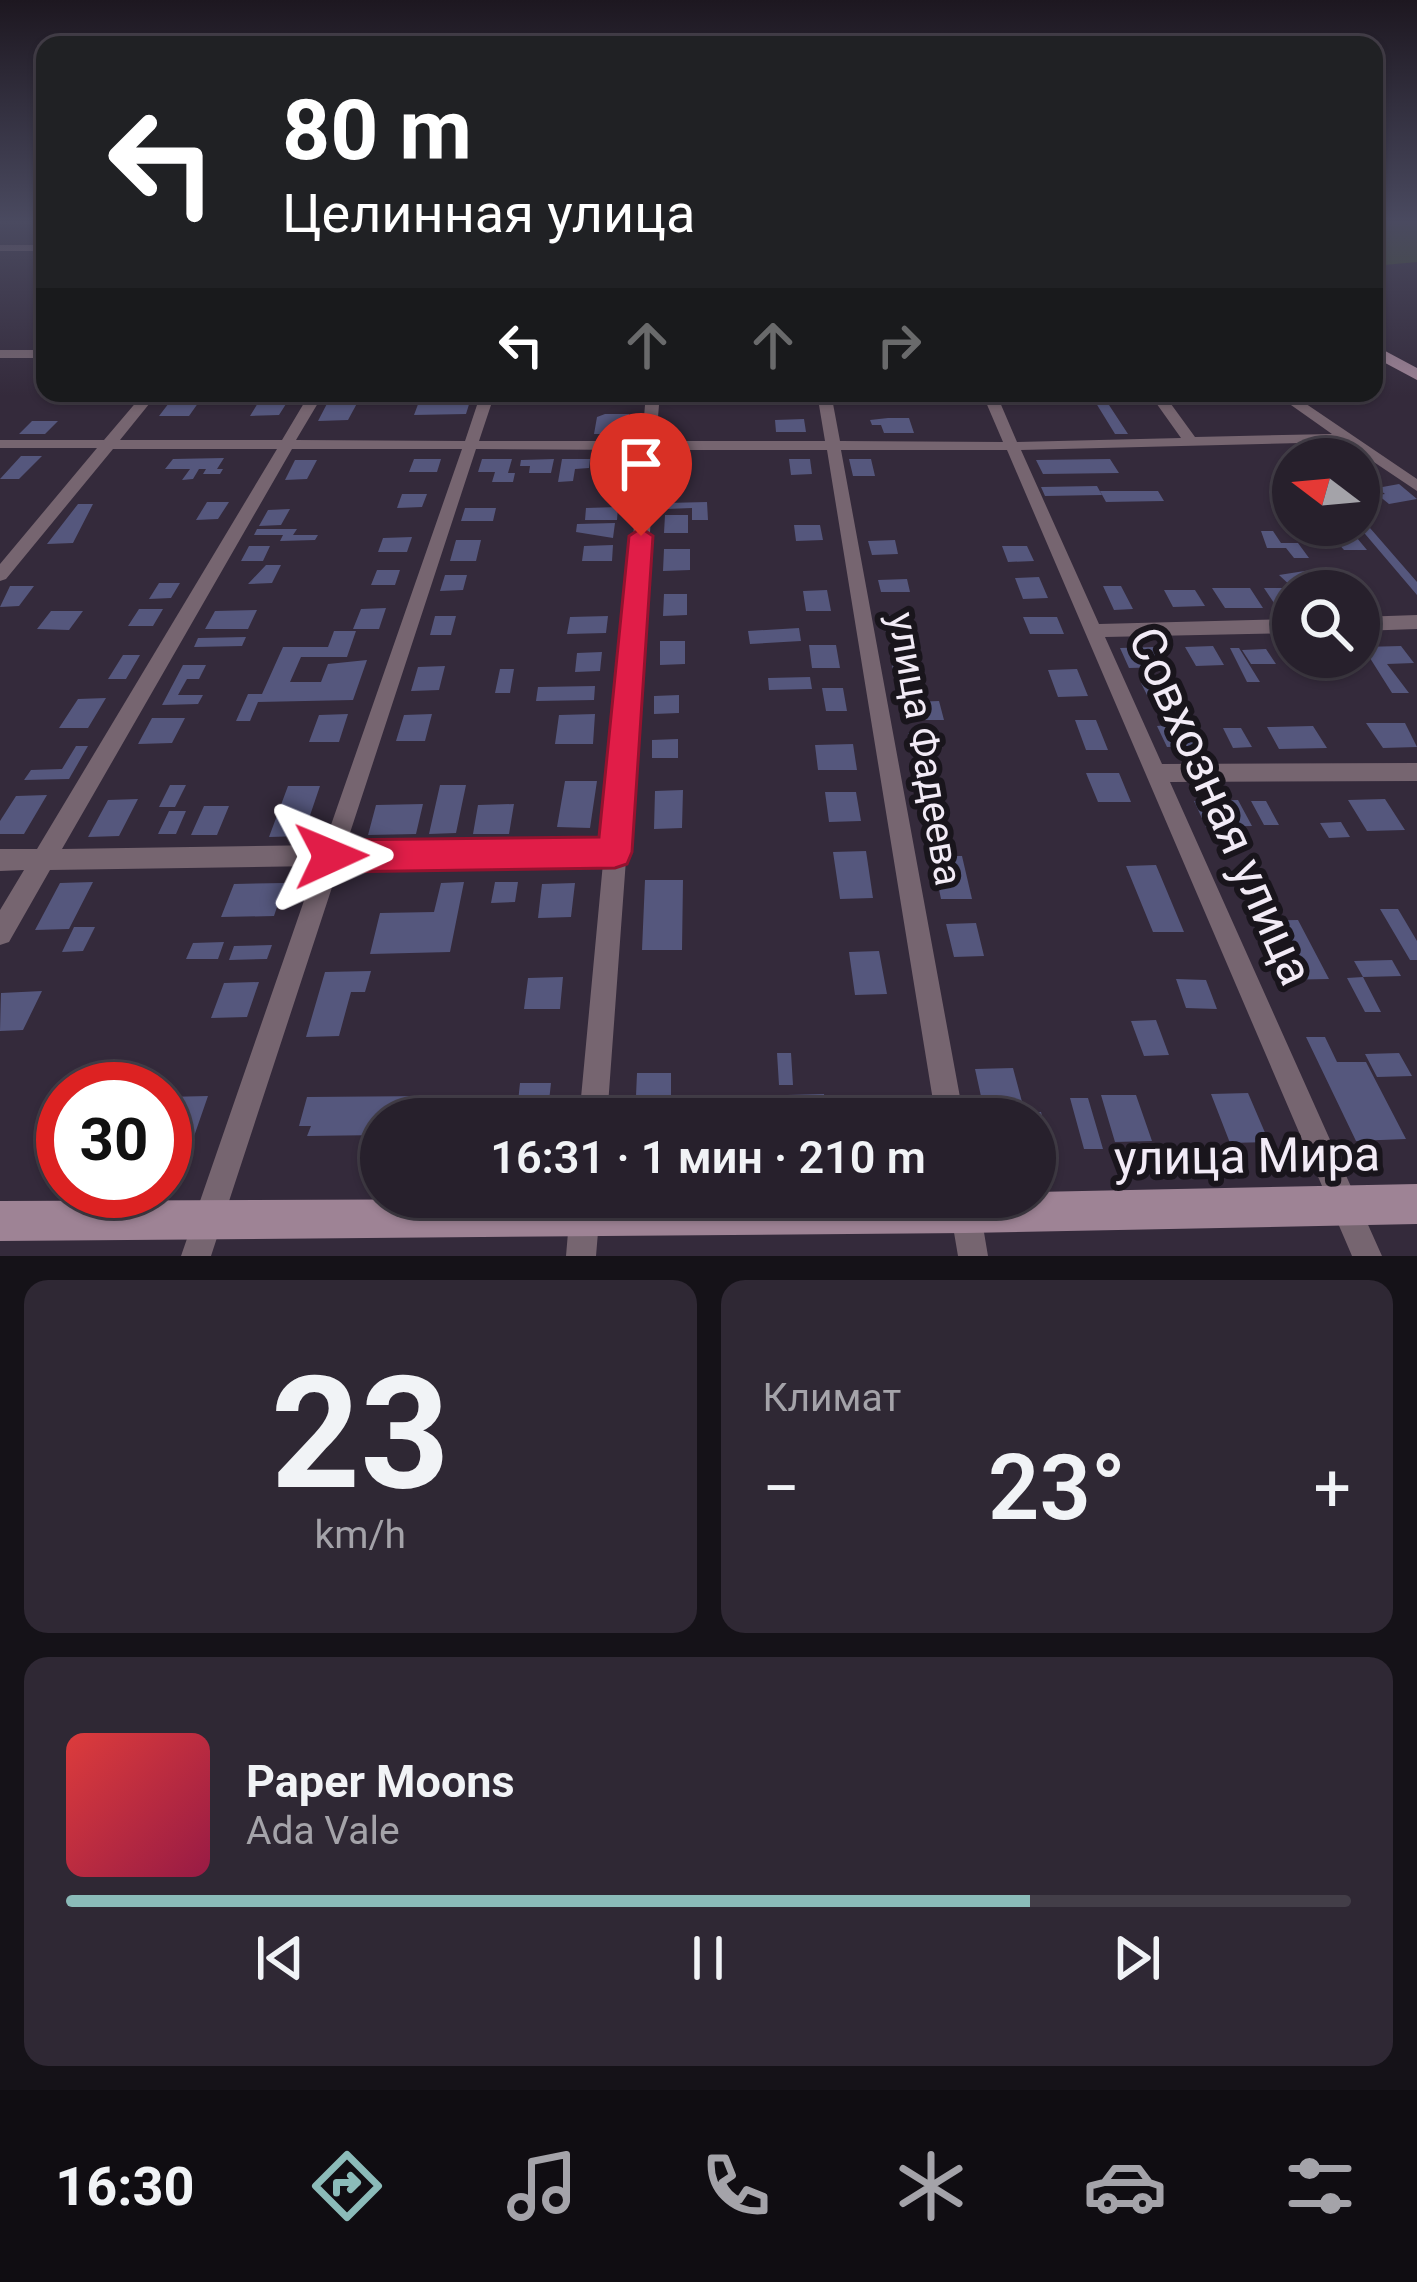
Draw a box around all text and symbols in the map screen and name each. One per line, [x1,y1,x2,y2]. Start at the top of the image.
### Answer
text: 80 m [282,81,472,180]
icon: left [84,84,240,240]
text: Целинная улица [282,182,695,245]
icon: left [488,312,554,378]
icon: ahead [614,312,680,378]
icon: ahead [740,312,806,378]
icon: right [866,312,932,378]
pin [590,413,692,536]
icon: arrive [608,431,674,497]
north arrow [1272,438,1380,546]
map controls [1272,438,1380,678]
button: search [1272,570,1380,678]
street label: улица Фадеева [878,609,972,889]
street label: Совхозная улица [1117,619,1325,993]
position arrow [268,793,394,919]
speed limit sign: 30 [36,1062,192,1218]
street label: улица Мира [1113,1125,1381,1187]
text: 16:31 · 1 мин · 210 m [490,1131,926,1184]
text: 23 [271,1342,450,1525]
text: Климат [763,1375,901,1421]
text: 23° [988,1436,1126,1541]
text: − [763,1450,800,1527]
text: + [1314,1450,1351,1527]
text: km/h [314,1512,406,1558]
text: Paper Moons [246,1755,515,1808]
text: Ada Vale [246,1808,400,1854]
icon: previous [247,1925,313,1991]
icon: pause [675,1925,741,1991]
icon: next [1104,1925,1170,1991]
icon: directions [305,2144,389,2228]
icon: music [500,2144,584,2228]
icon: phone [694,2144,778,2228]
icon: climate [889,2144,973,2228]
icon: car [1083,2144,1167,2228]
icon: filters [1278,2144,1362,2228]
text: 16:30 [55,2155,194,2218]

